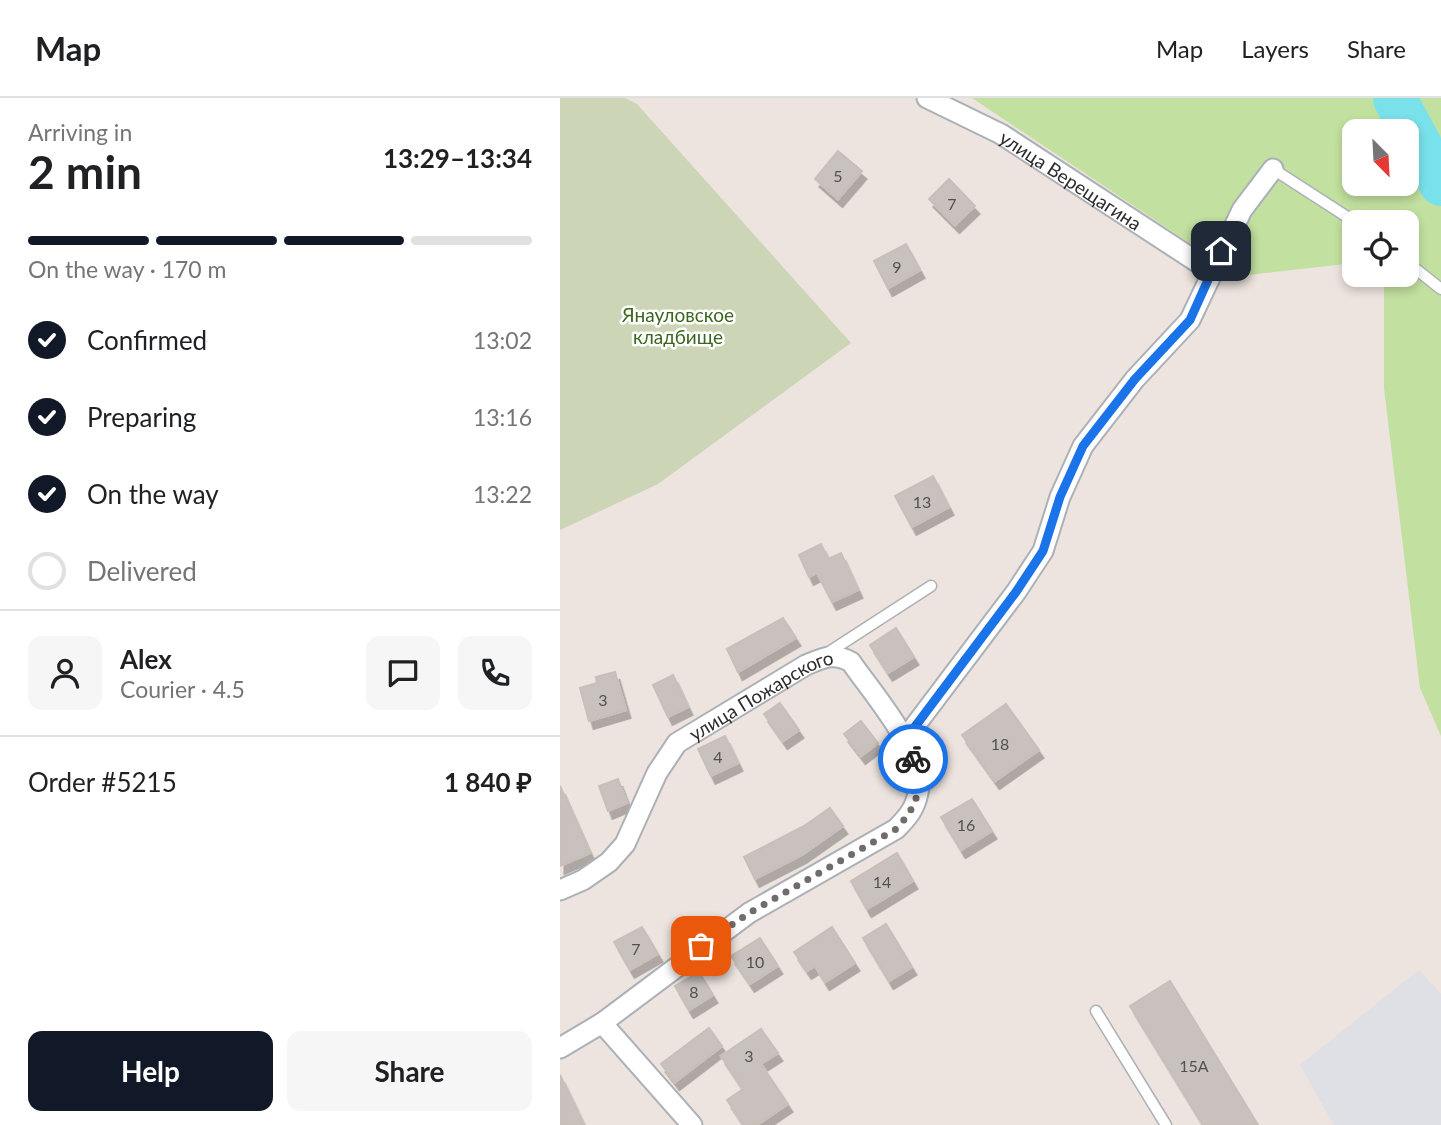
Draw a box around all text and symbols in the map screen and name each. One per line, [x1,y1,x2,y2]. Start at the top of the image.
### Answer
text: Map [35,28,101,68]
text: Map [1156,34,1203,63]
text: Layers [1241,34,1309,63]
text: Share [1347,34,1406,63]
text: Arriving in [28,118,132,146]
north arrow [1342,119,1419,196]
map controls [1342,119,1419,287]
street label: улица Верещагина [996,125,1146,234]
text: 13:29–13:34 [383,142,532,174]
text: 2 min [28,144,142,199]
house number: 5 [833,166,843,185]
house number: 7 [947,194,957,213]
button: locate [1342,210,1419,287]
pin [1191,221,1251,281]
icon: home [1202,232,1240,270]
text: On the way · 170 m [28,255,227,283]
house number: 9 [892,257,902,276]
park label: Янауловское кладбище [621,303,734,348]
icon: check [28,321,66,359]
text: Confirmed [87,324,207,356]
text: 13:02 [473,326,532,354]
icon: check [28,398,66,436]
text: Preparing [87,401,196,433]
text: 13:16 [473,403,532,431]
icon: check [28,475,66,513]
text: On the way [87,478,219,510]
text: 13:22 [473,480,532,508]
house number: 13 [913,492,931,511]
text: Delivered [87,555,197,587]
button: person [28,636,102,710]
button: chat [366,636,440,710]
button: phone [458,636,532,710]
text: Alex [120,643,172,675]
street label: улица Пожарского [684,645,835,745]
text: Courier · 4.5 [120,675,245,703]
house number: 3 [598,690,608,709]
courier [878,724,948,794]
house number: 18 [991,734,1009,753]
icon: bike [894,740,932,778]
house number: 4 [713,747,723,766]
text: Order #5215 [28,766,177,798]
text: 1 840 ₽ [444,766,532,798]
house number: 16 [957,815,975,834]
house number: 14 [873,872,891,891]
pin [671,916,731,976]
icon: bag [682,927,720,965]
house number: 7 [631,939,641,958]
house number: 10 [746,952,764,971]
house number: 8 [689,982,699,1001]
button: Help [28,1031,273,1111]
button: Share [287,1031,532,1111]
house number: 3 [744,1046,754,1065]
house number: 15А [1179,1056,1209,1075]

